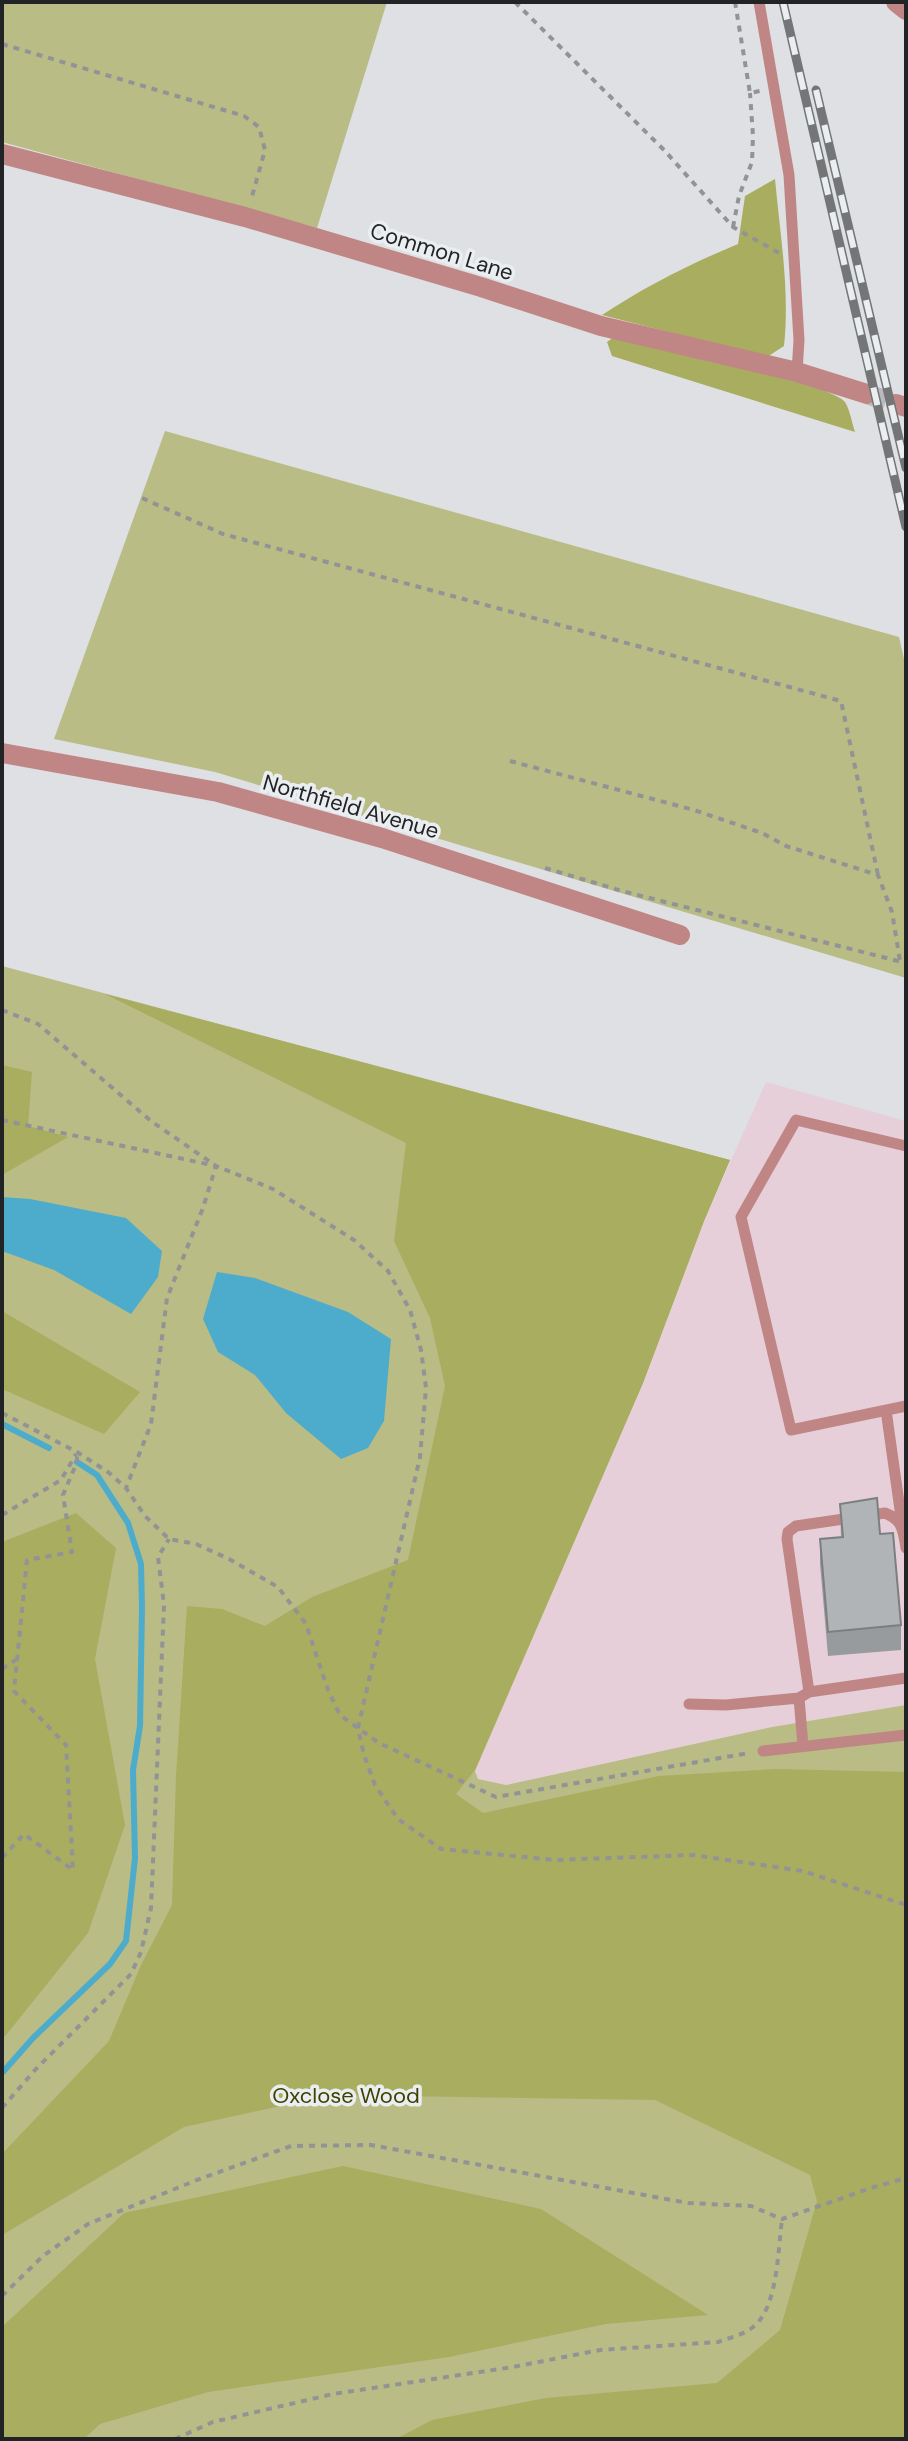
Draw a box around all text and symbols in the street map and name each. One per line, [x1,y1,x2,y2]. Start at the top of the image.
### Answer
street label: Common Lane [367,216,517,287]
street label: Northfield Avenue [259,767,442,845]
park label: Oxclose Wood [272,2081,420,2110]

